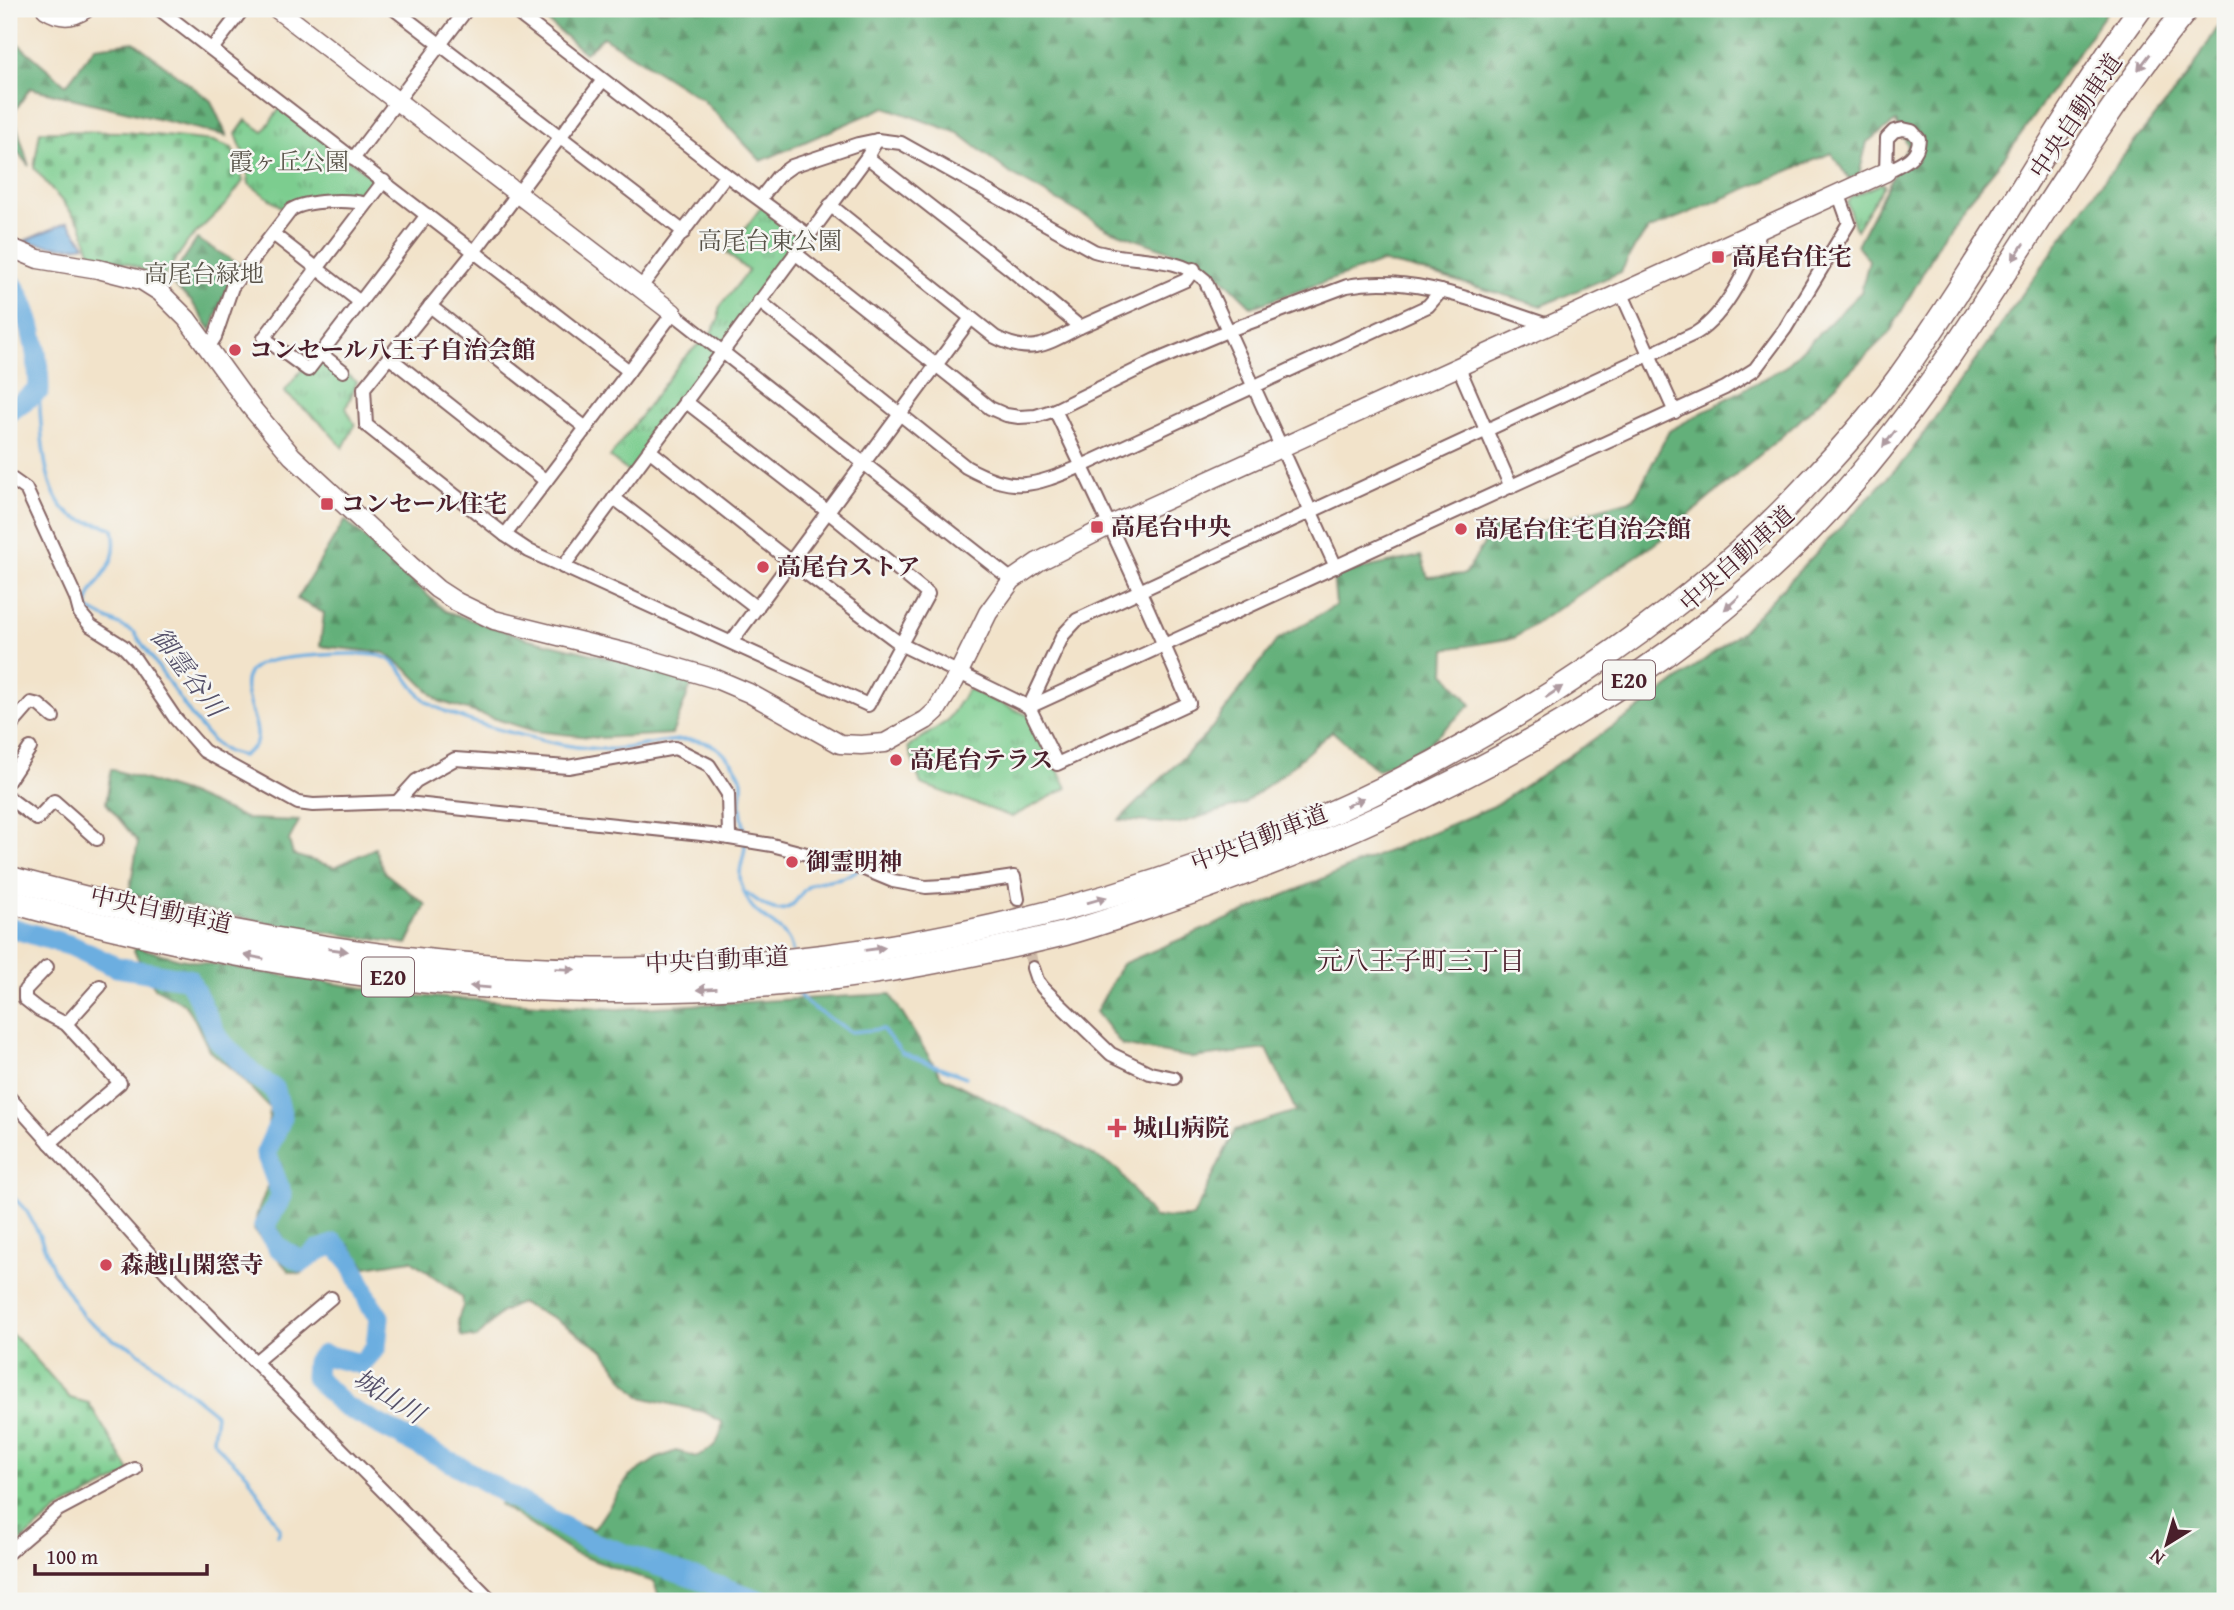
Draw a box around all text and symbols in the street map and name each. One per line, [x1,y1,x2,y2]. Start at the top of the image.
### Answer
street label: 中央自動車道 [2021,46,2130,185]
one-way arrow [2137,53,2152,71]
park label: 霞ヶ丘公園 [229,144,349,179]
park label: 高尾台東公園 [698,223,842,258]
place label: 高尾台住宅 [1732,239,1852,274]
one-way arrow [2012,242,2025,261]
marker: 高尾台住宅 [1710,249,1726,265]
park label: 高尾台緑地 [144,256,264,291]
place label: コンセール八王子自治会館 [249,332,536,367]
marker: コンセール八王子自治会館 [227,342,243,358]
one-way arrow [1881,429,1896,447]
place label: コンセール住宅 [341,486,508,521]
marker: コンセール住宅 [319,496,335,512]
street label: 中央自動車道 [1671,497,1802,620]
place label: 高尾台中央 [1111,509,1231,544]
place label: 高尾台住宅自治会館 [1475,511,1691,546]
marker: 高尾台中央 [1089,519,1105,535]
marker: 高尾台住宅自治会館 [1453,521,1469,537]
place label: 高尾台ストア [777,549,920,584]
marker: 高尾台ストア [755,559,771,575]
one-way arrow [1724,594,1741,610]
water label: 御霊谷川 [142,618,237,727]
road number: E20 [1603,660,1655,700]
one-way arrow [1545,685,1563,699]
place label: 高尾台テラス [910,742,1053,777]
marker: 高尾台テラス [888,752,904,768]
street label: 中央自動車道 [1185,795,1332,880]
one-way arrow [1345,796,1365,808]
place label: 御霊明神 [806,844,902,879]
marker: 御霊明神 [784,854,800,870]
street label: 中央自動車道 [87,877,235,942]
one-way arrow [1087,895,1108,905]
street label: 中央自動車道 [644,938,790,981]
district label: 元八王子町三丁目 [1317,941,1525,980]
one-way arrow [864,943,886,954]
one-way arrow [328,945,350,956]
one-way arrow [243,951,265,962]
road number: E20 [362,958,414,996]
one-way arrow [554,964,576,975]
one-way arrow [469,981,491,992]
one-way arrow [696,983,718,994]
place label: 城山病院 [1133,1110,1229,1145]
marker: 城山病院 [1107,1118,1127,1138]
place label: 森越山閑窓寺 [120,1247,264,1282]
marker: 森越山閑窓寺 [98,1257,114,1273]
water label: 城山川 [346,1358,435,1434]
north arrow [2132,1508,2202,1578]
scale bar [35,1533,206,1577]
text: 100 m [46,1541,98,1572]
text: N [2143,1542,2170,1573]

